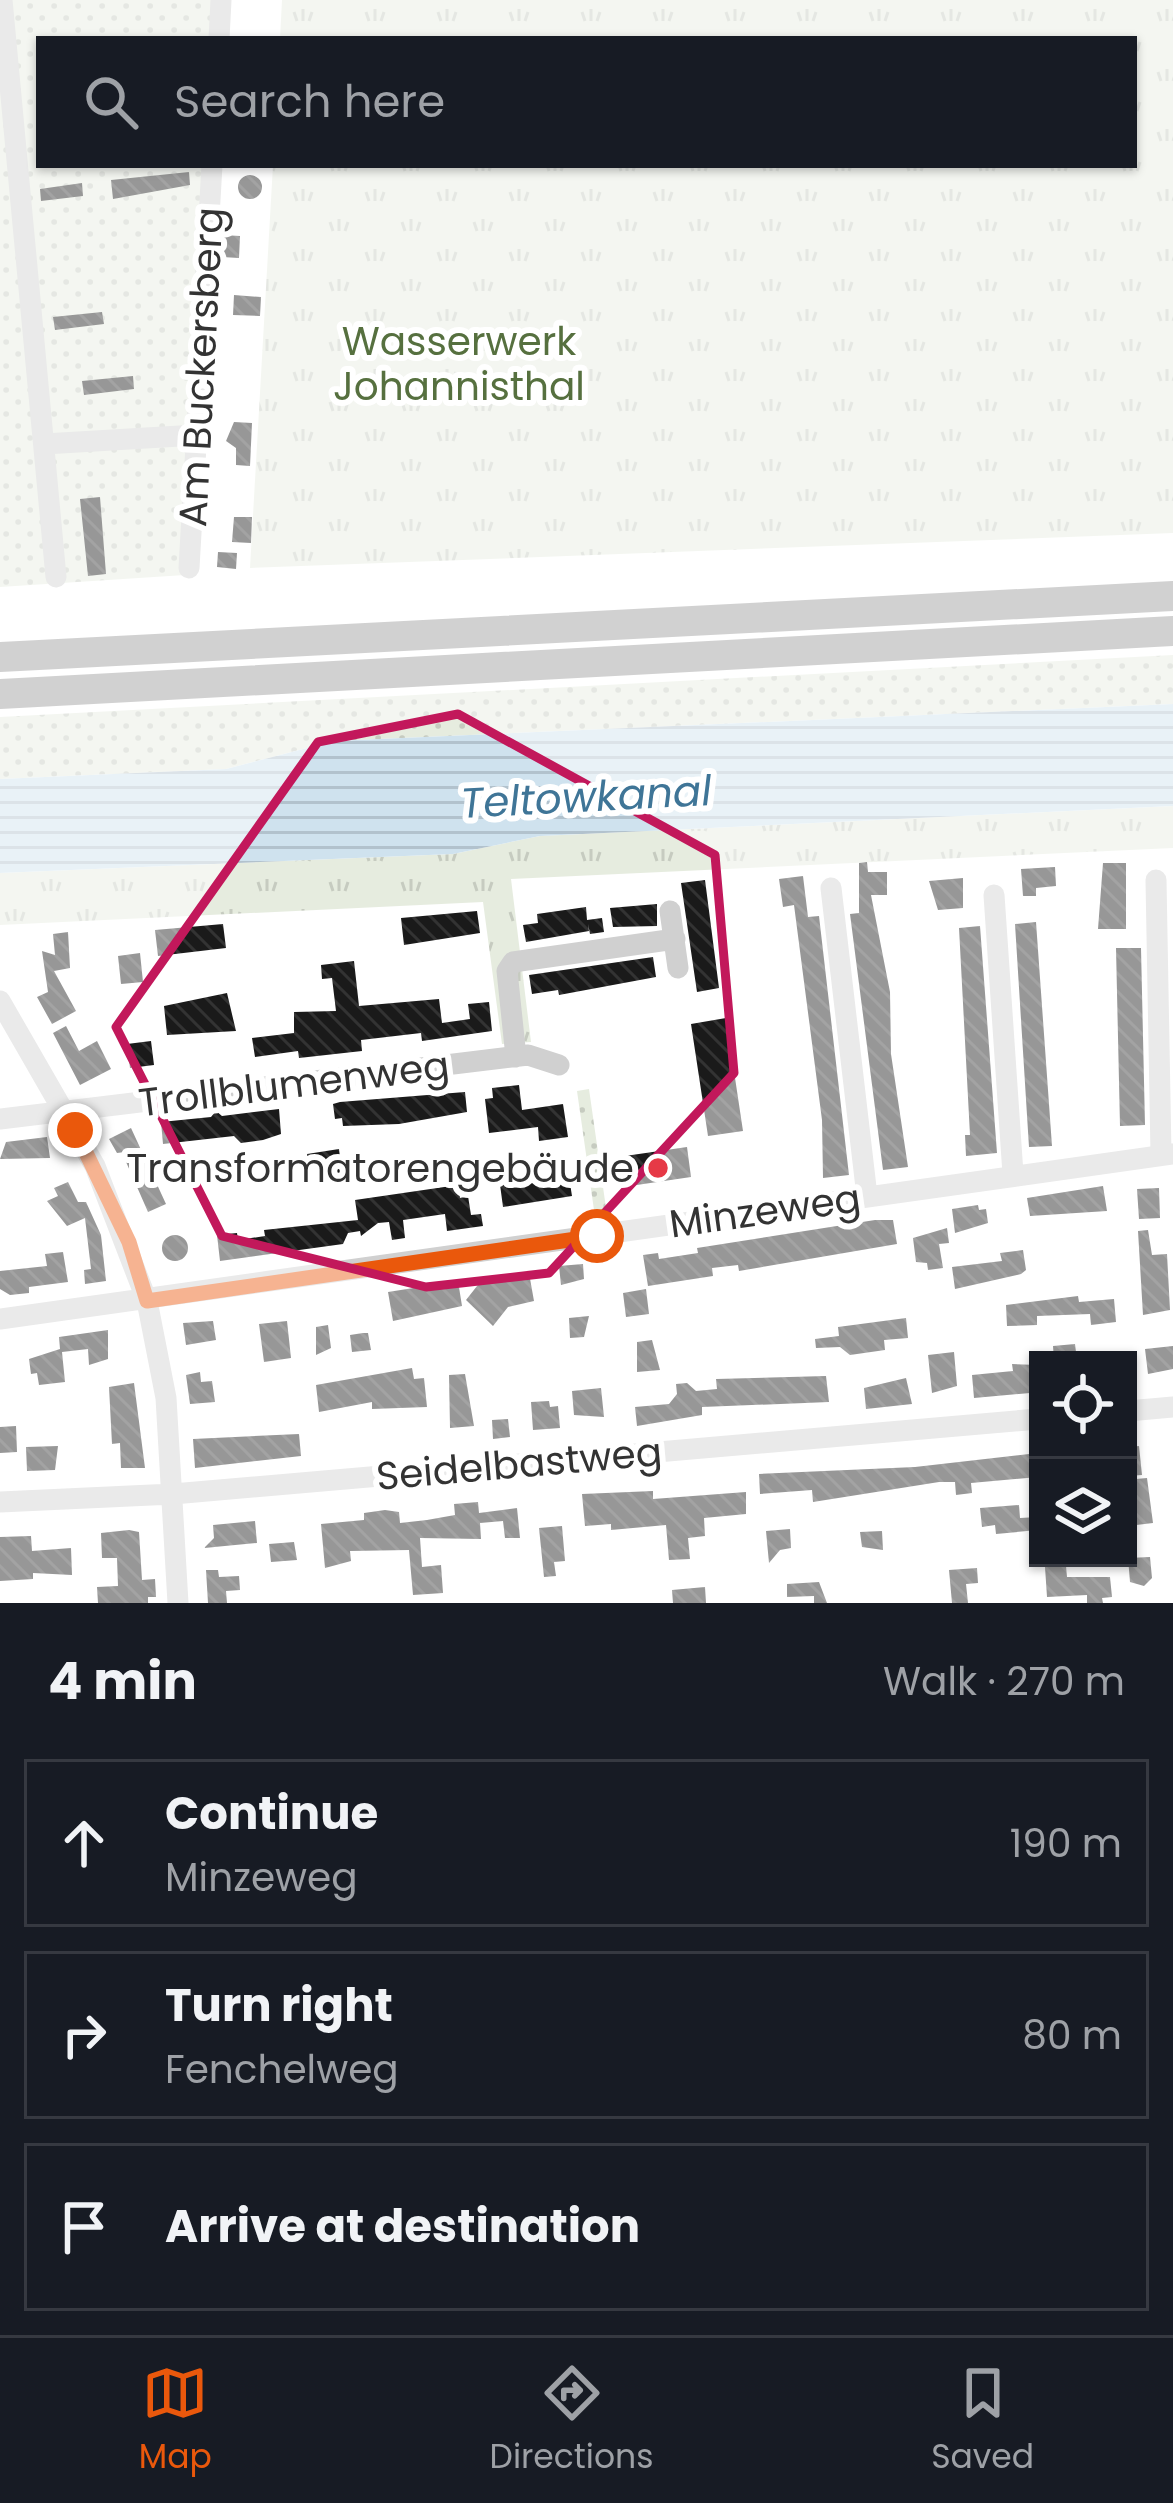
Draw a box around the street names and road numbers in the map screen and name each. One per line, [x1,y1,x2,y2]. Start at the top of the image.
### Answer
street label: Am Buckersberg [165,206,237,528]
street label: Trollblumenweg [136,1038,452,1130]
street label: Minzeweg [666,1170,864,1252]
street label: Seidelbastweg [374,1424,664,1504]

